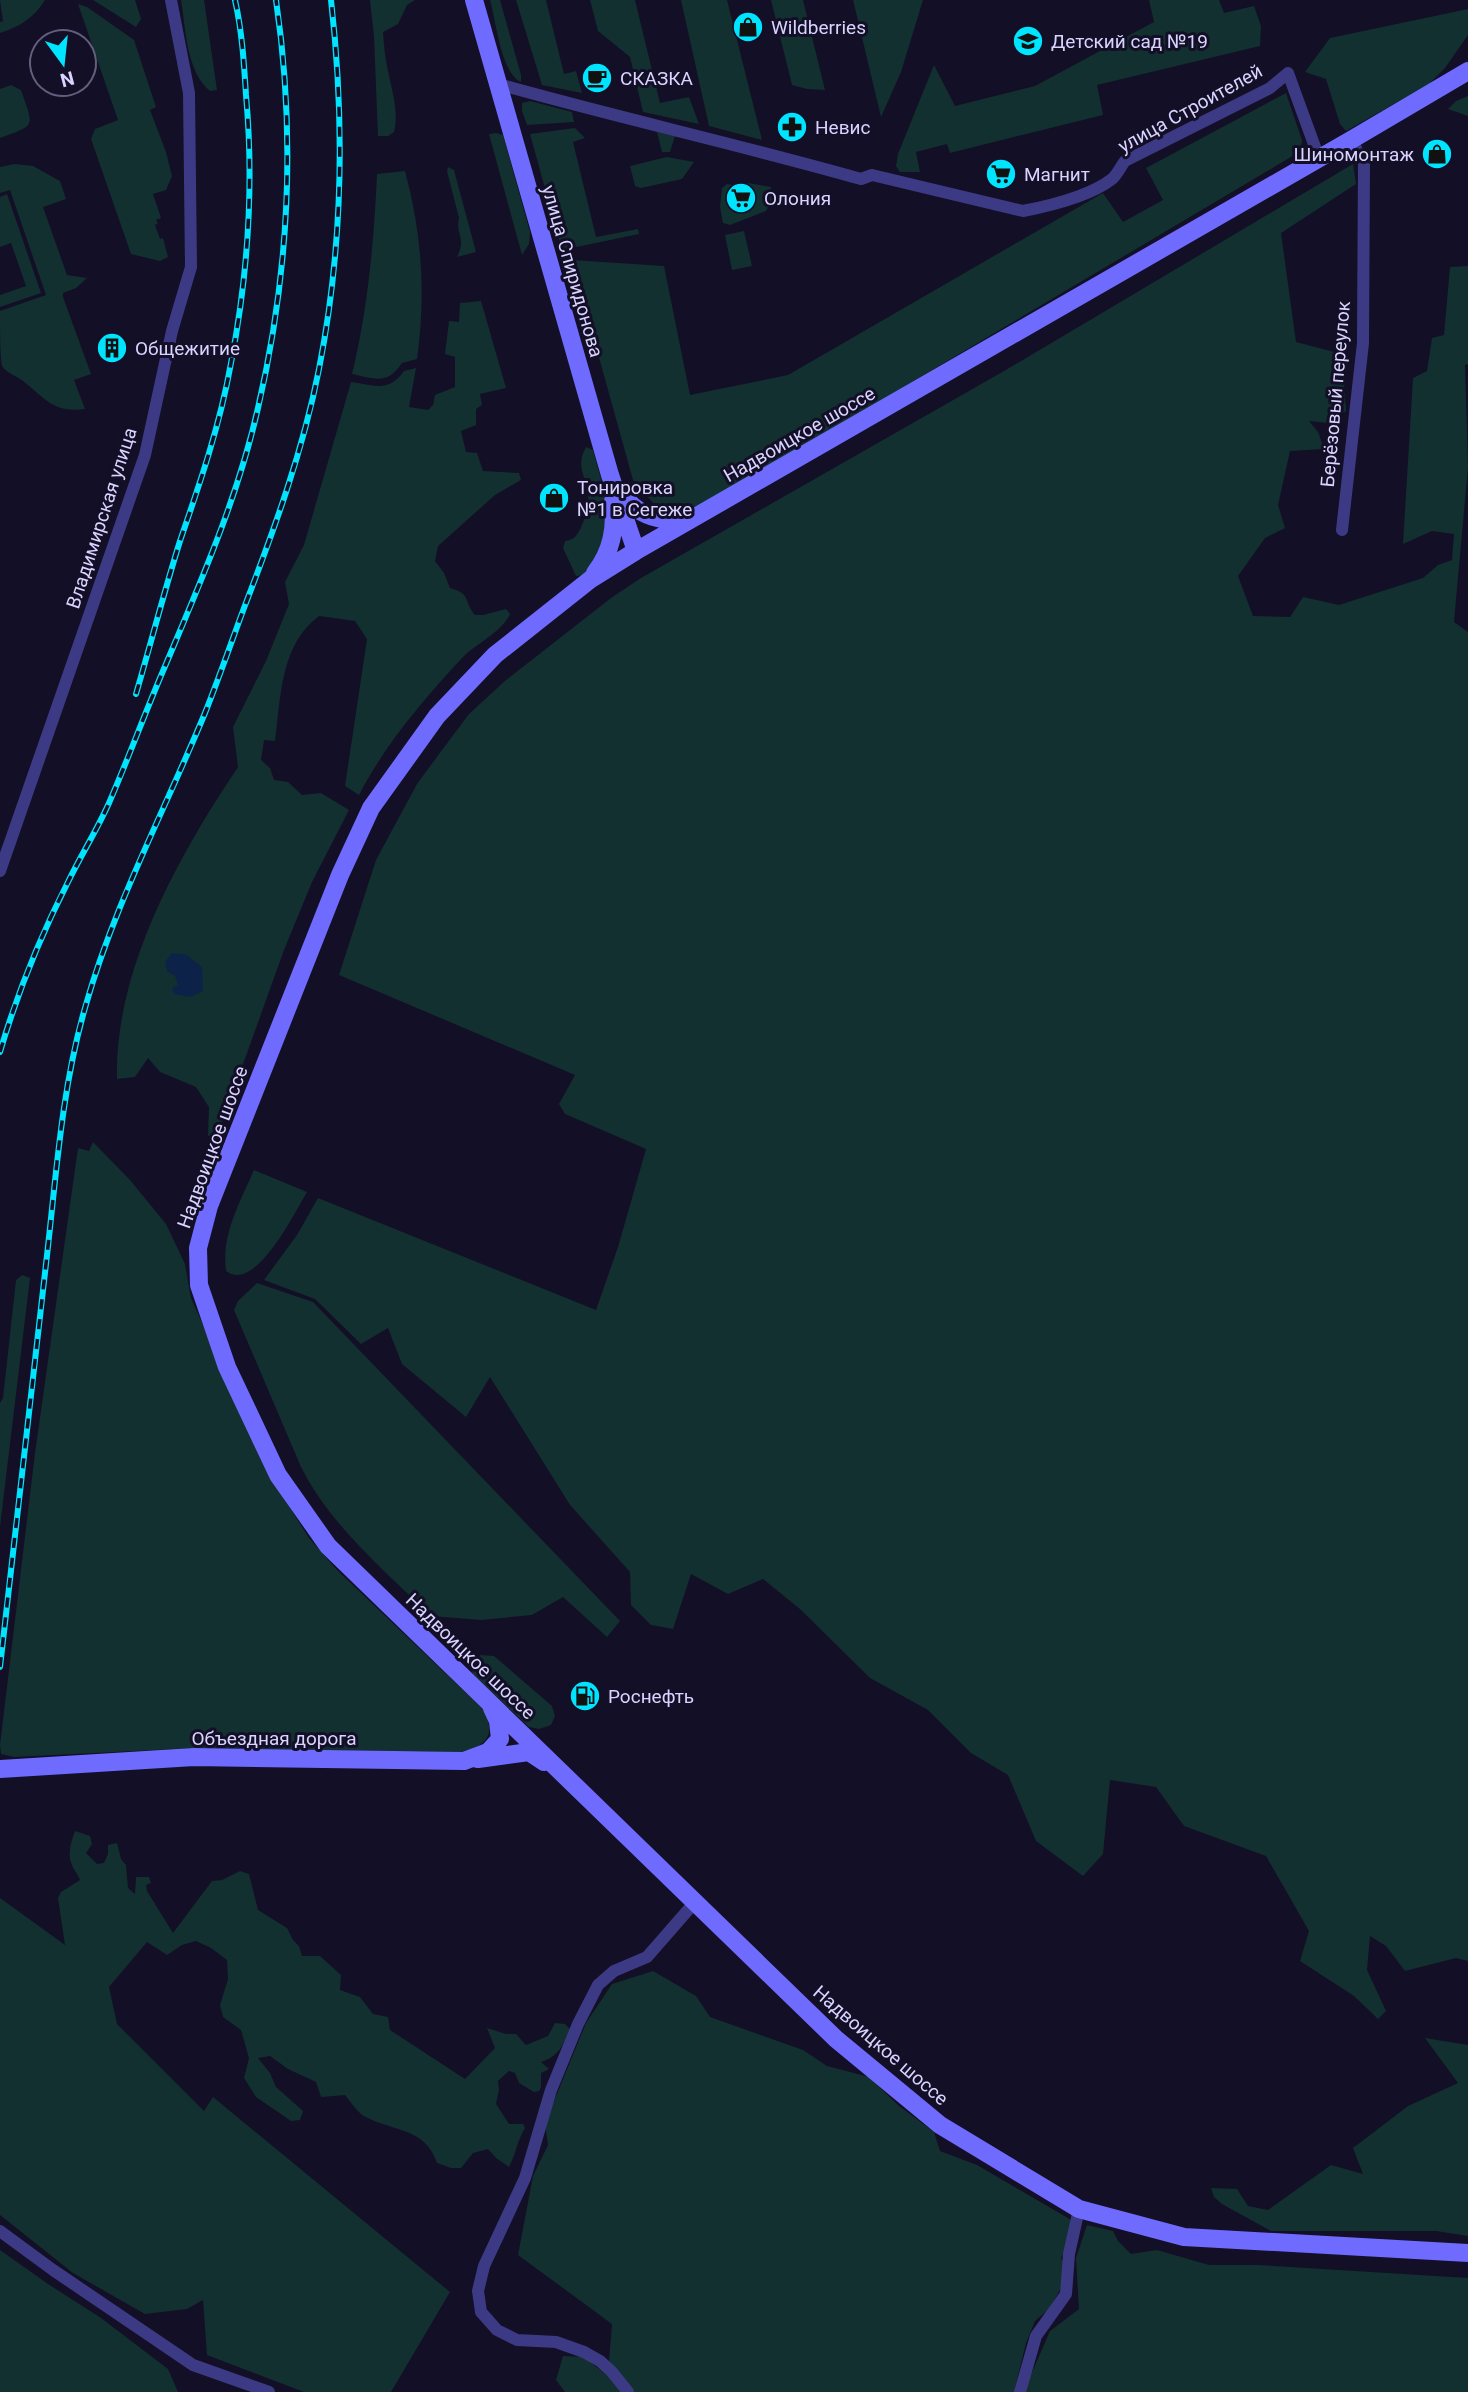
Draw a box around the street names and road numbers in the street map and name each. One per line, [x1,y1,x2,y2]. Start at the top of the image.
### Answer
street label: улица Строителей [1114,59,1266,158]
street label: улица Спиридонова [537,182,608,360]
street label: Берёзовый переулок [1316,299,1355,488]
street label: Надвоицкое шоссе [719,382,879,487]
street label: Владимирская улица [61,425,142,612]
street label: Надвоицкое шоссе [172,1063,253,1232]
street label: Надвоицкое шоссе [401,1589,540,1724]
street label: Объездная дорога [191,1727,357,1750]
street label: Надвоицкое шоссе [809,1981,953,2110]

